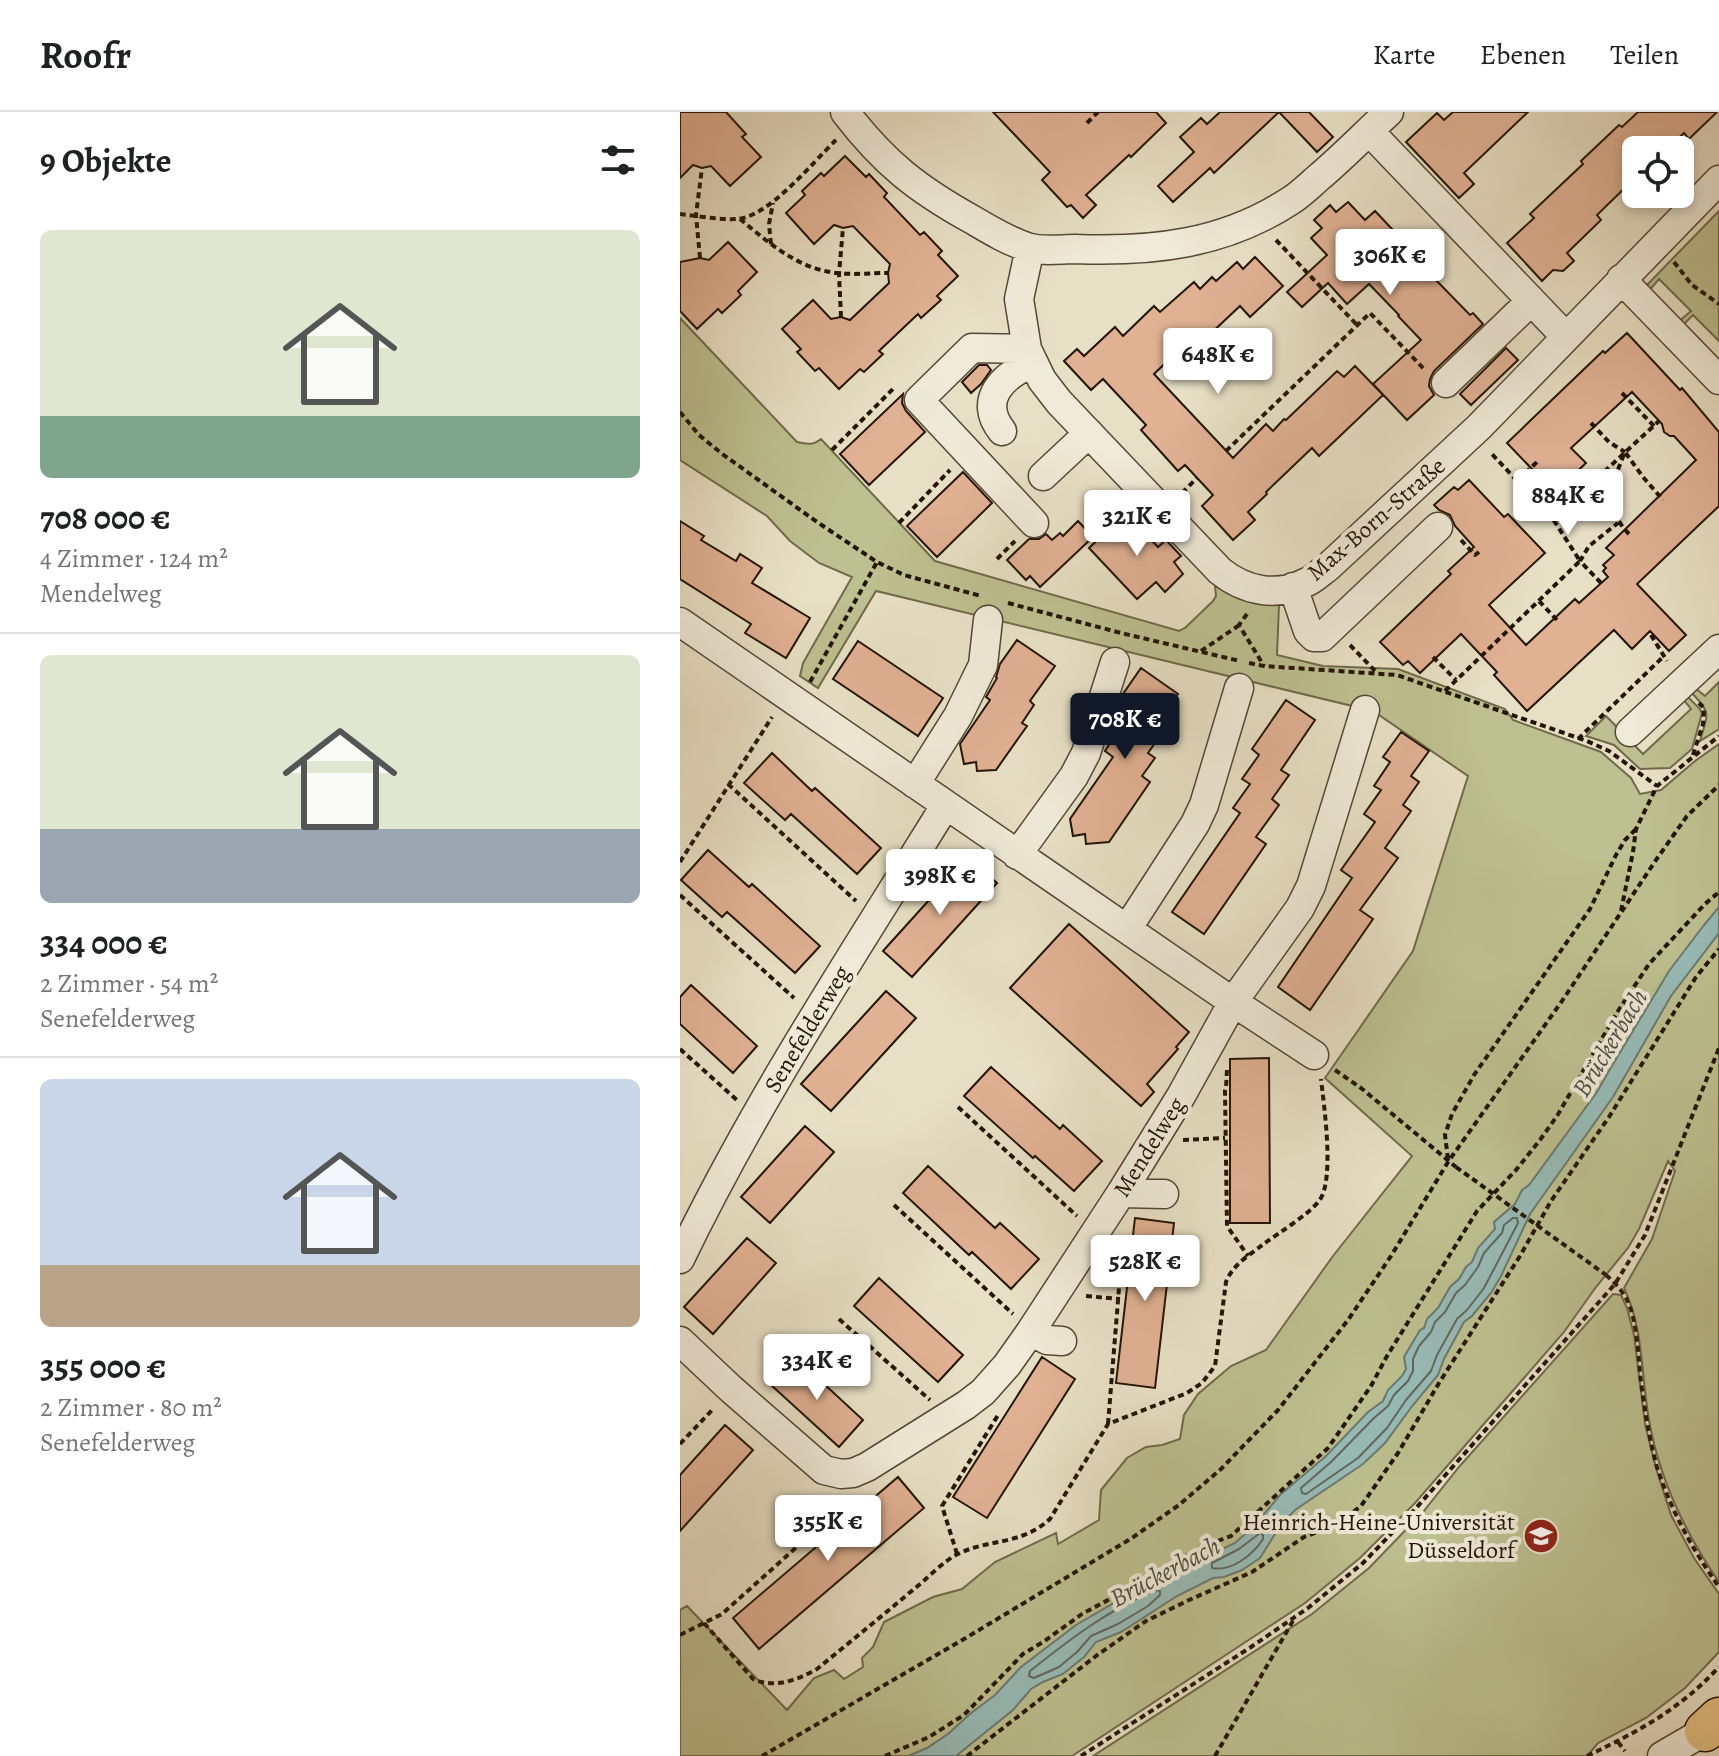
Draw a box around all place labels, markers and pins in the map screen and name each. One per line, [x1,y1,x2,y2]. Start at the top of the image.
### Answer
pin: 306K € [1325,229,1455,297]
pin: 648K € [1153,328,1283,396]
pin: 884K € [1503,469,1633,537]
pin: 321K € [1072,490,1202,558]
pin: 708K € [1060,693,1190,761]
pin: 398K € [875,849,1005,917]
pin: 528K € [1080,1235,1210,1303]
pin: 334K € [752,1334,882,1402]
pin: 355K € [763,1495,893,1563]
place label: Heinrich-Heine-Universität Düsseldorf [1242,1506,1518,1566]
school or university icon: Heinrich-Heine-Universität Düsseldorf [1522,1517,1560,1555]

